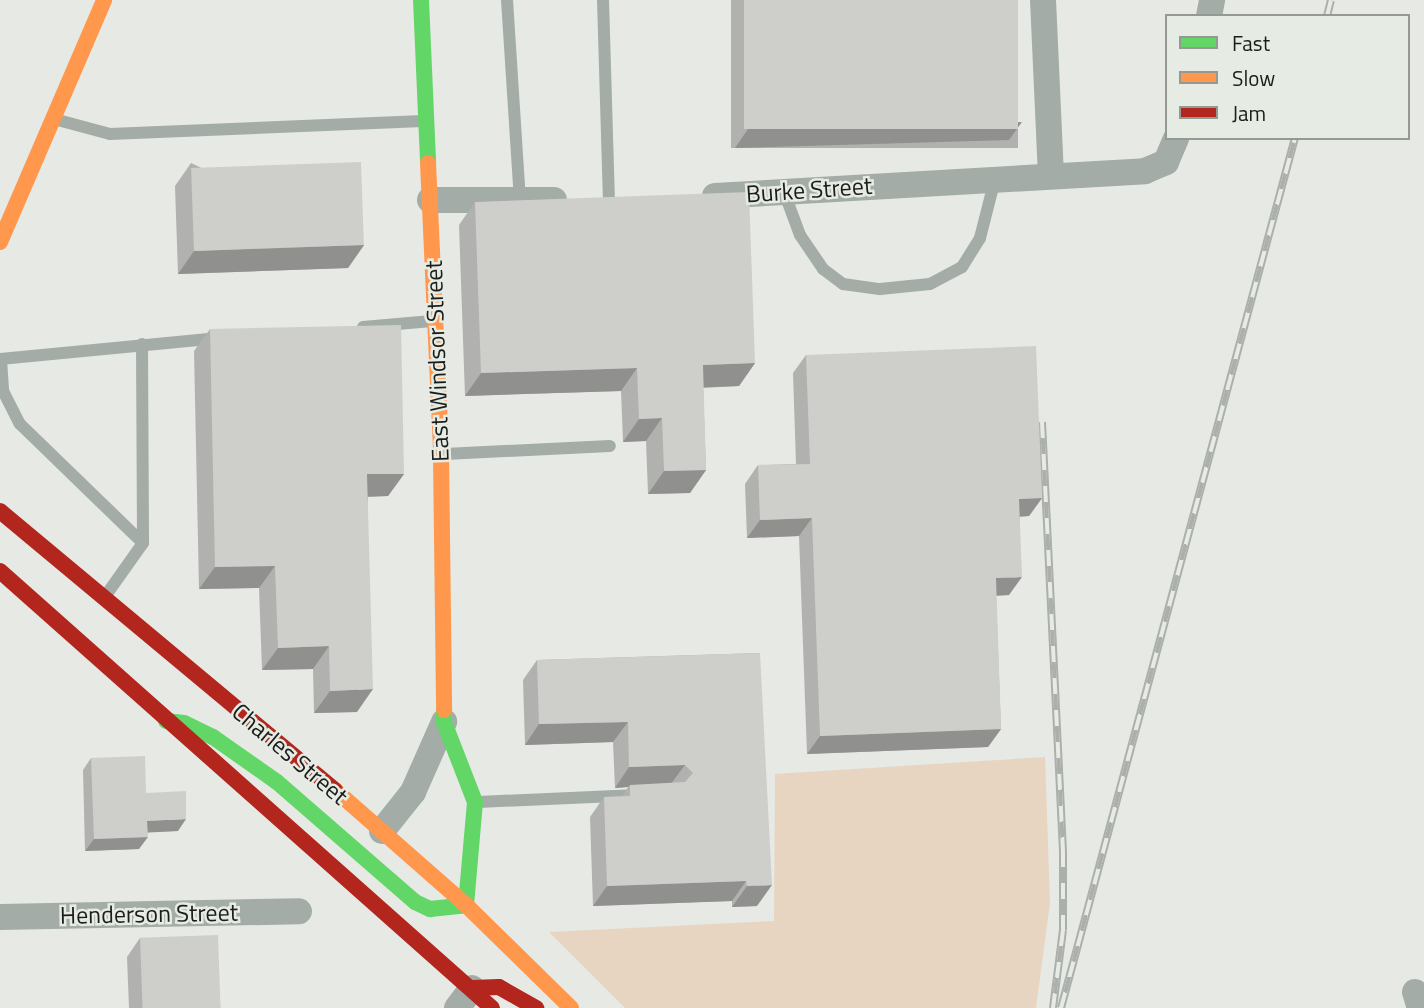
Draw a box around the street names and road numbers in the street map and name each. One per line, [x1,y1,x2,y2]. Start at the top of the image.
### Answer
street label: Burke Street [745,171,873,209]
street label: East Windsor Street [419,260,455,462]
street label: Charles Street [226,697,354,811]
street label: Henderson Street [60,898,238,930]

